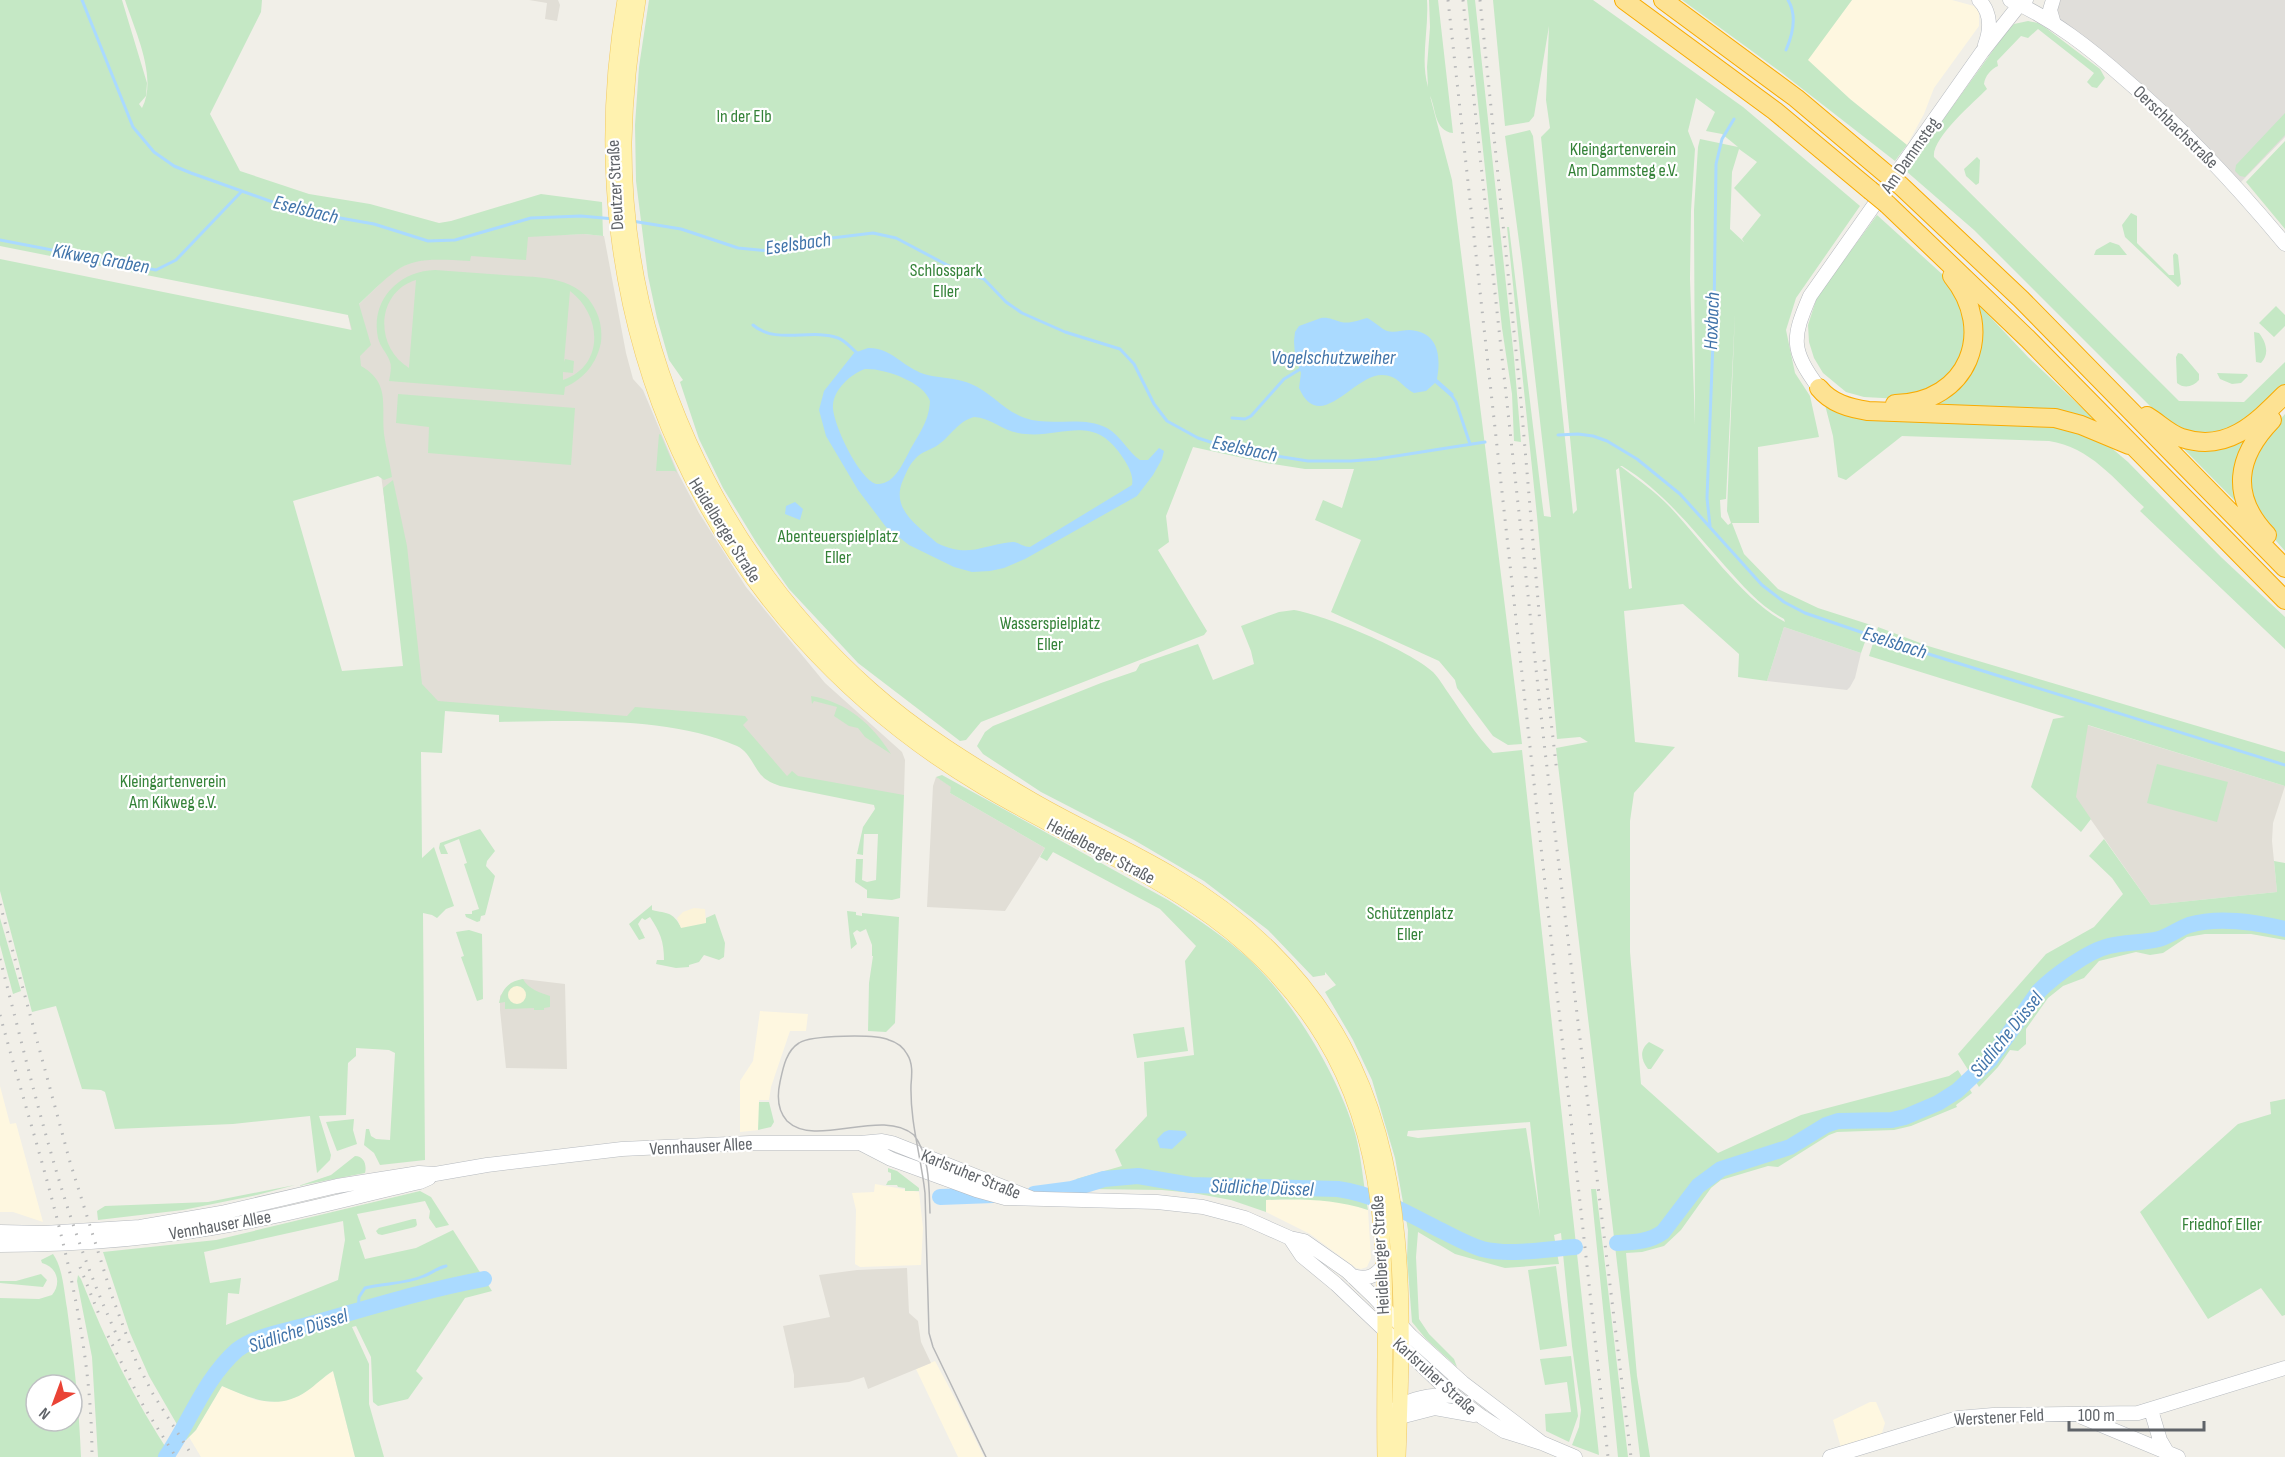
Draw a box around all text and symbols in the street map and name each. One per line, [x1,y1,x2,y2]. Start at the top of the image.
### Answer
street label: Oerschbachstraße [2129,82,2223,173]
park label: In der Elb [716,106,772,127]
street label: Am Dammsteg [1876,113,1944,198]
street label: Deutzer Straße [603,139,628,231]
park label: Kleingartenverein Am Dammsteg e.V. [1567,139,1678,181]
water label: Eselsbach [271,190,341,230]
water label: Eselsbach [764,228,832,260]
water label: Kikweg Graben [51,239,151,279]
park label: Schlosspark Eller [910,260,982,302]
water label: Hoxbach [1699,292,1725,350]
water label: Vogelschutzweiher [1271,346,1397,370]
water label: Eselsbach [1210,430,1280,468]
street label: Heidelberger Straße [684,474,765,586]
park label: Abenteuerspielplatz Eller [777,526,899,568]
park label: Wasserspielplatz Eller [1000,613,1101,655]
water label: Eselsbach [1860,621,1930,665]
park label: Kleingartenverein Am Kikweg e.V. [120,771,226,813]
street label: Heidelberger Straße [1043,814,1158,889]
park label: Schützenplatz Eller [1367,903,1454,945]
water label: Südliche Düssel [1965,986,2049,1082]
street label: Vennhauser Allee [649,1133,753,1160]
street label: Karlsruher Straße [918,1145,1024,1204]
water label: Südliche Düssel [1210,1174,1315,1202]
street label: Heidelberger Straße [1367,1195,1394,1315]
street label: Vennhauser Allee [167,1206,273,1245]
park label: Friedhof Eller [2182,1214,2262,1235]
water label: Südliche Düssel [246,1303,352,1358]
street label: Karlsruher Straße [1388,1333,1481,1419]
north arrow [24,1373,84,1433]
scale bar [2069,1394,2204,1432]
text: N [36,1403,55,1423]
street label: Werstener Feld [1953,1405,2045,1430]
text: 100 m [2078,1405,2115,1426]

